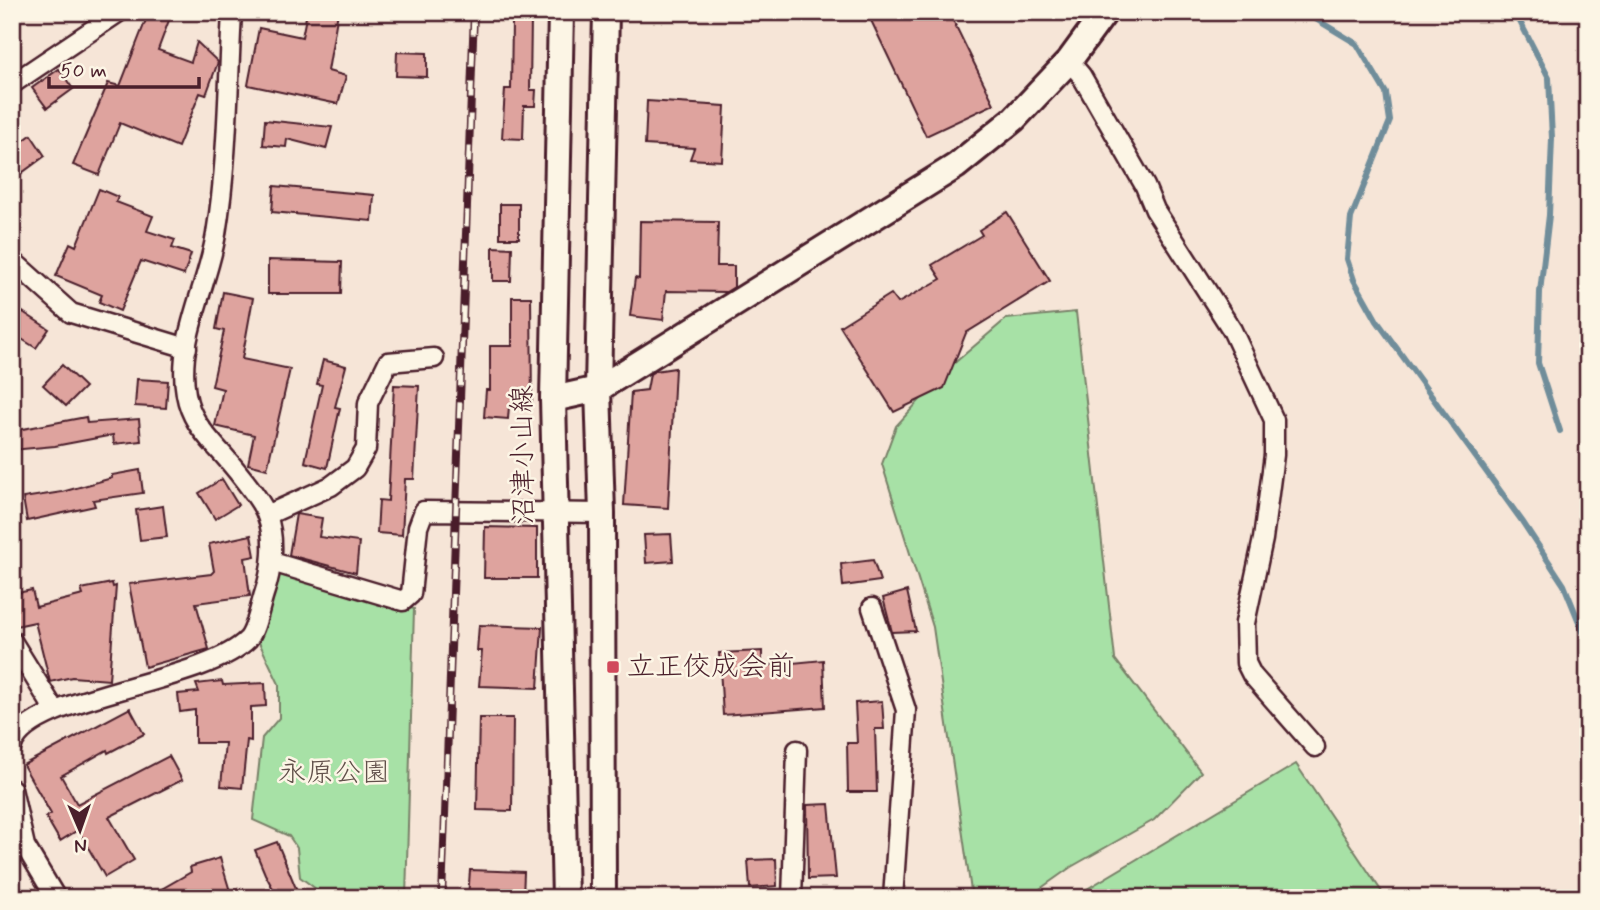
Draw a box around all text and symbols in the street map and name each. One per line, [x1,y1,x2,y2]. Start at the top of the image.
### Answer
scale bar [49,46,200,90]
text: 50 m [60,57,107,85]
street label: 沼津小山線 [504,385,544,525]
place label: 立正佼成会前 [627,649,795,686]
marker: 立正佼成会前 [605,659,621,675]
park label: 永原公園 [278,755,390,792]
north arrow [46,794,116,864]
text: N [74,833,87,858]

